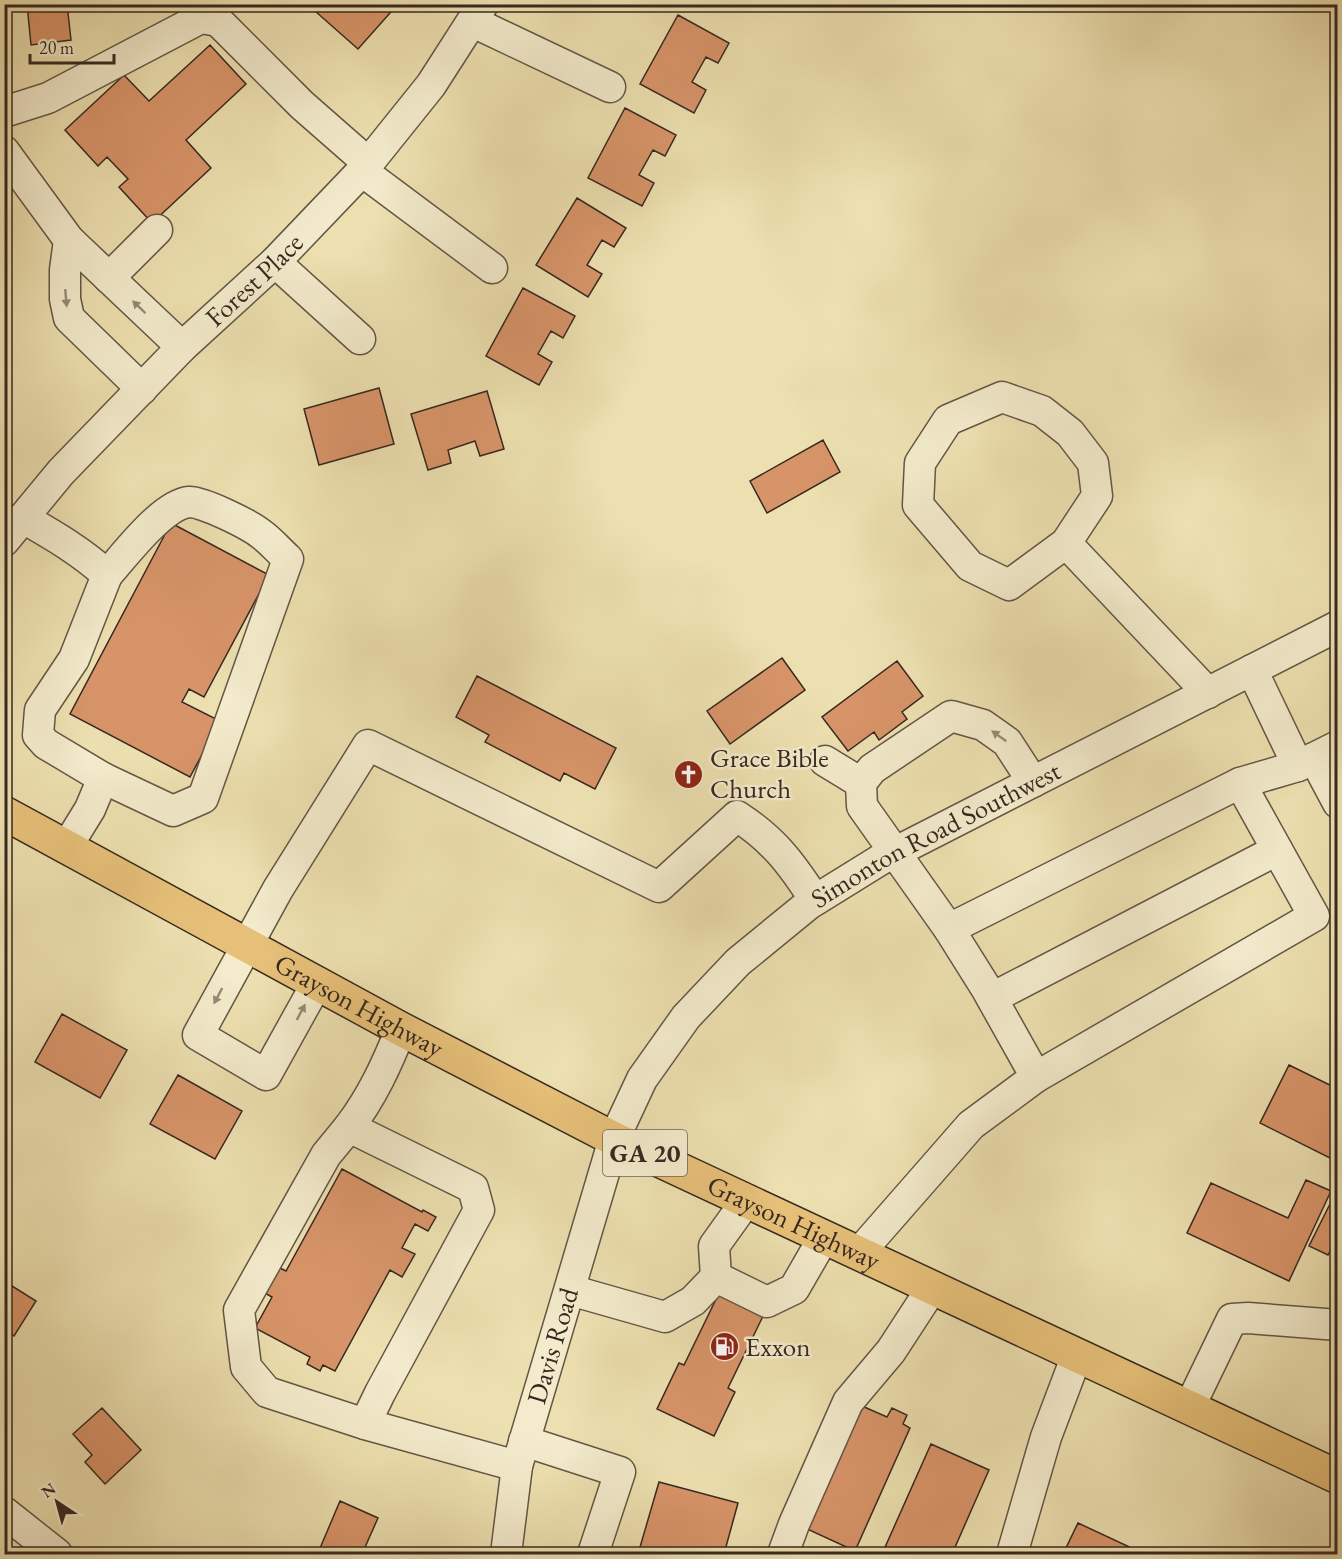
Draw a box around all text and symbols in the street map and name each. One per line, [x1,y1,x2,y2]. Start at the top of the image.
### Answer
scale bar [30,27,114,65]
text: 20 m [39,36,74,59]
street label: Forest Place [198,225,310,334]
one-way arrow [61,289,71,308]
one-way arrow [132,300,147,314]
one-way arrow [991,730,1007,742]
place label: Grace Bible Church [710,740,829,806]
street label: Simonton Road Southwest [804,753,1067,916]
church icon: Grace Bible Church [673,758,705,790]
street label: Grayson Highway [269,946,450,1065]
one-way arrow [213,988,223,1005]
one-way arrow [296,1003,306,1020]
road number: GA 20 [603,1130,687,1176]
street label: Grayson Highway [702,1167,886,1278]
street label: Davis Road [518,1283,586,1408]
place label: Exxon [745,1329,810,1364]
fuel station icon: Exxon [708,1331,740,1363]
north arrow [27,1472,87,1532]
text: N [37,1478,60,1503]

